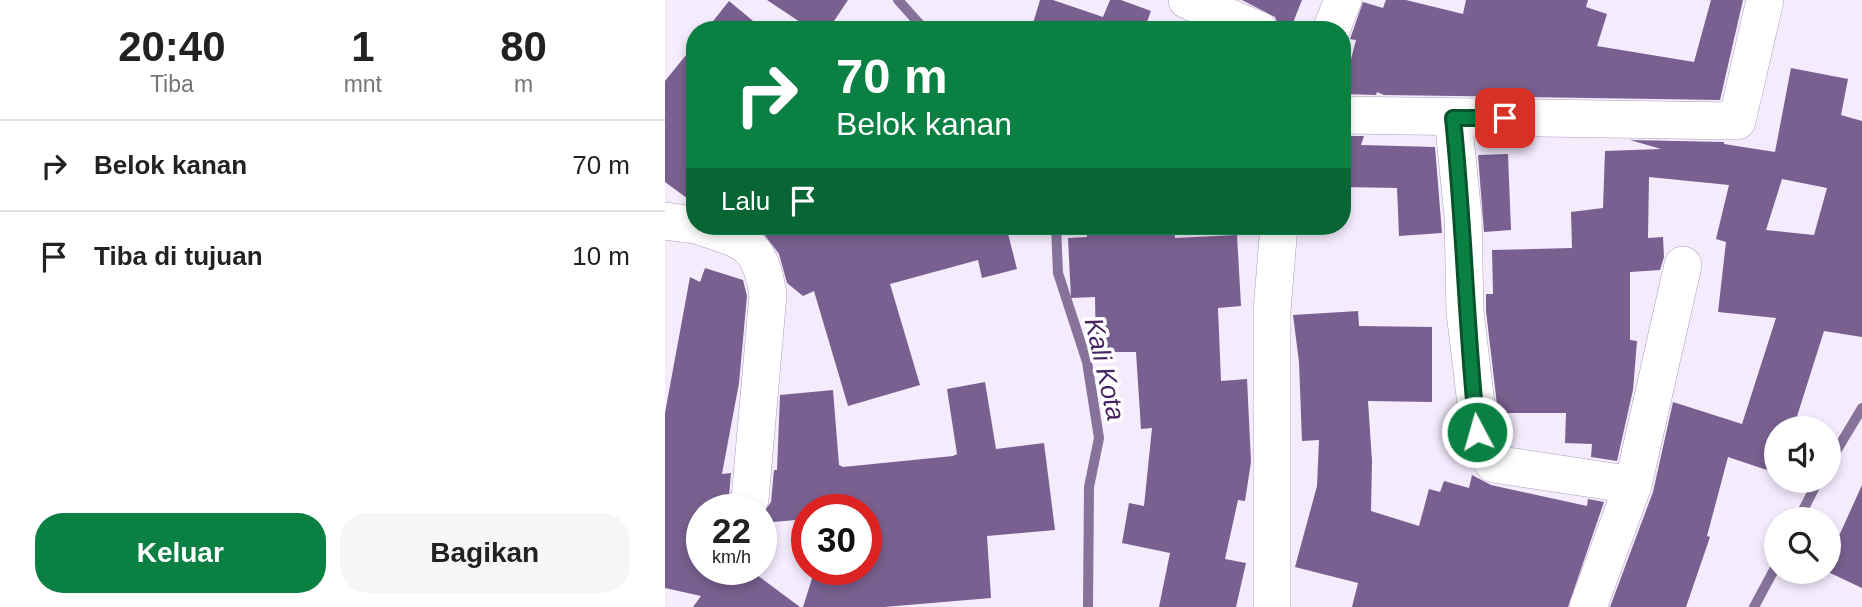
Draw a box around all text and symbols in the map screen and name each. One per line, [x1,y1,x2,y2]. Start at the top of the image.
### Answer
text: 20:40 [118,23,226,70]
text: 1 [351,23,375,70]
text: 80 [500,23,547,70]
icon: right [721,49,812,140]
text: 70 m [836,49,948,103]
text: Tiba [150,71,194,97]
text: mnt [344,71,382,97]
text: m [514,71,533,97]
pin [1475,88,1535,148]
icon: arrive [1486,99,1524,137]
text: Belok kanan [836,106,1012,142]
icon: right [35,147,73,185]
text: Belok kanan [94,150,247,180]
text: 70 m [572,150,630,180]
icon: arrive [784,182,822,220]
text: Lalu [721,186,770,216]
icon: arrive [35,238,73,276]
text: Tiba di tujuan [94,241,263,271]
text: 10 m [572,241,630,271]
water label: Kali Kota [1079,315,1131,423]
position arrow [1440,395,1514,469]
map controls [1764,416,1841,584]
button: sound [1764,416,1841,493]
speed limit sign: 30 [791,494,882,585]
button: search [1764,507,1841,584]
text: 22 [712,511,751,550]
button: Keluar [35,513,326,593]
button: Bagikan [340,513,630,593]
text: km/h [712,547,751,567]

